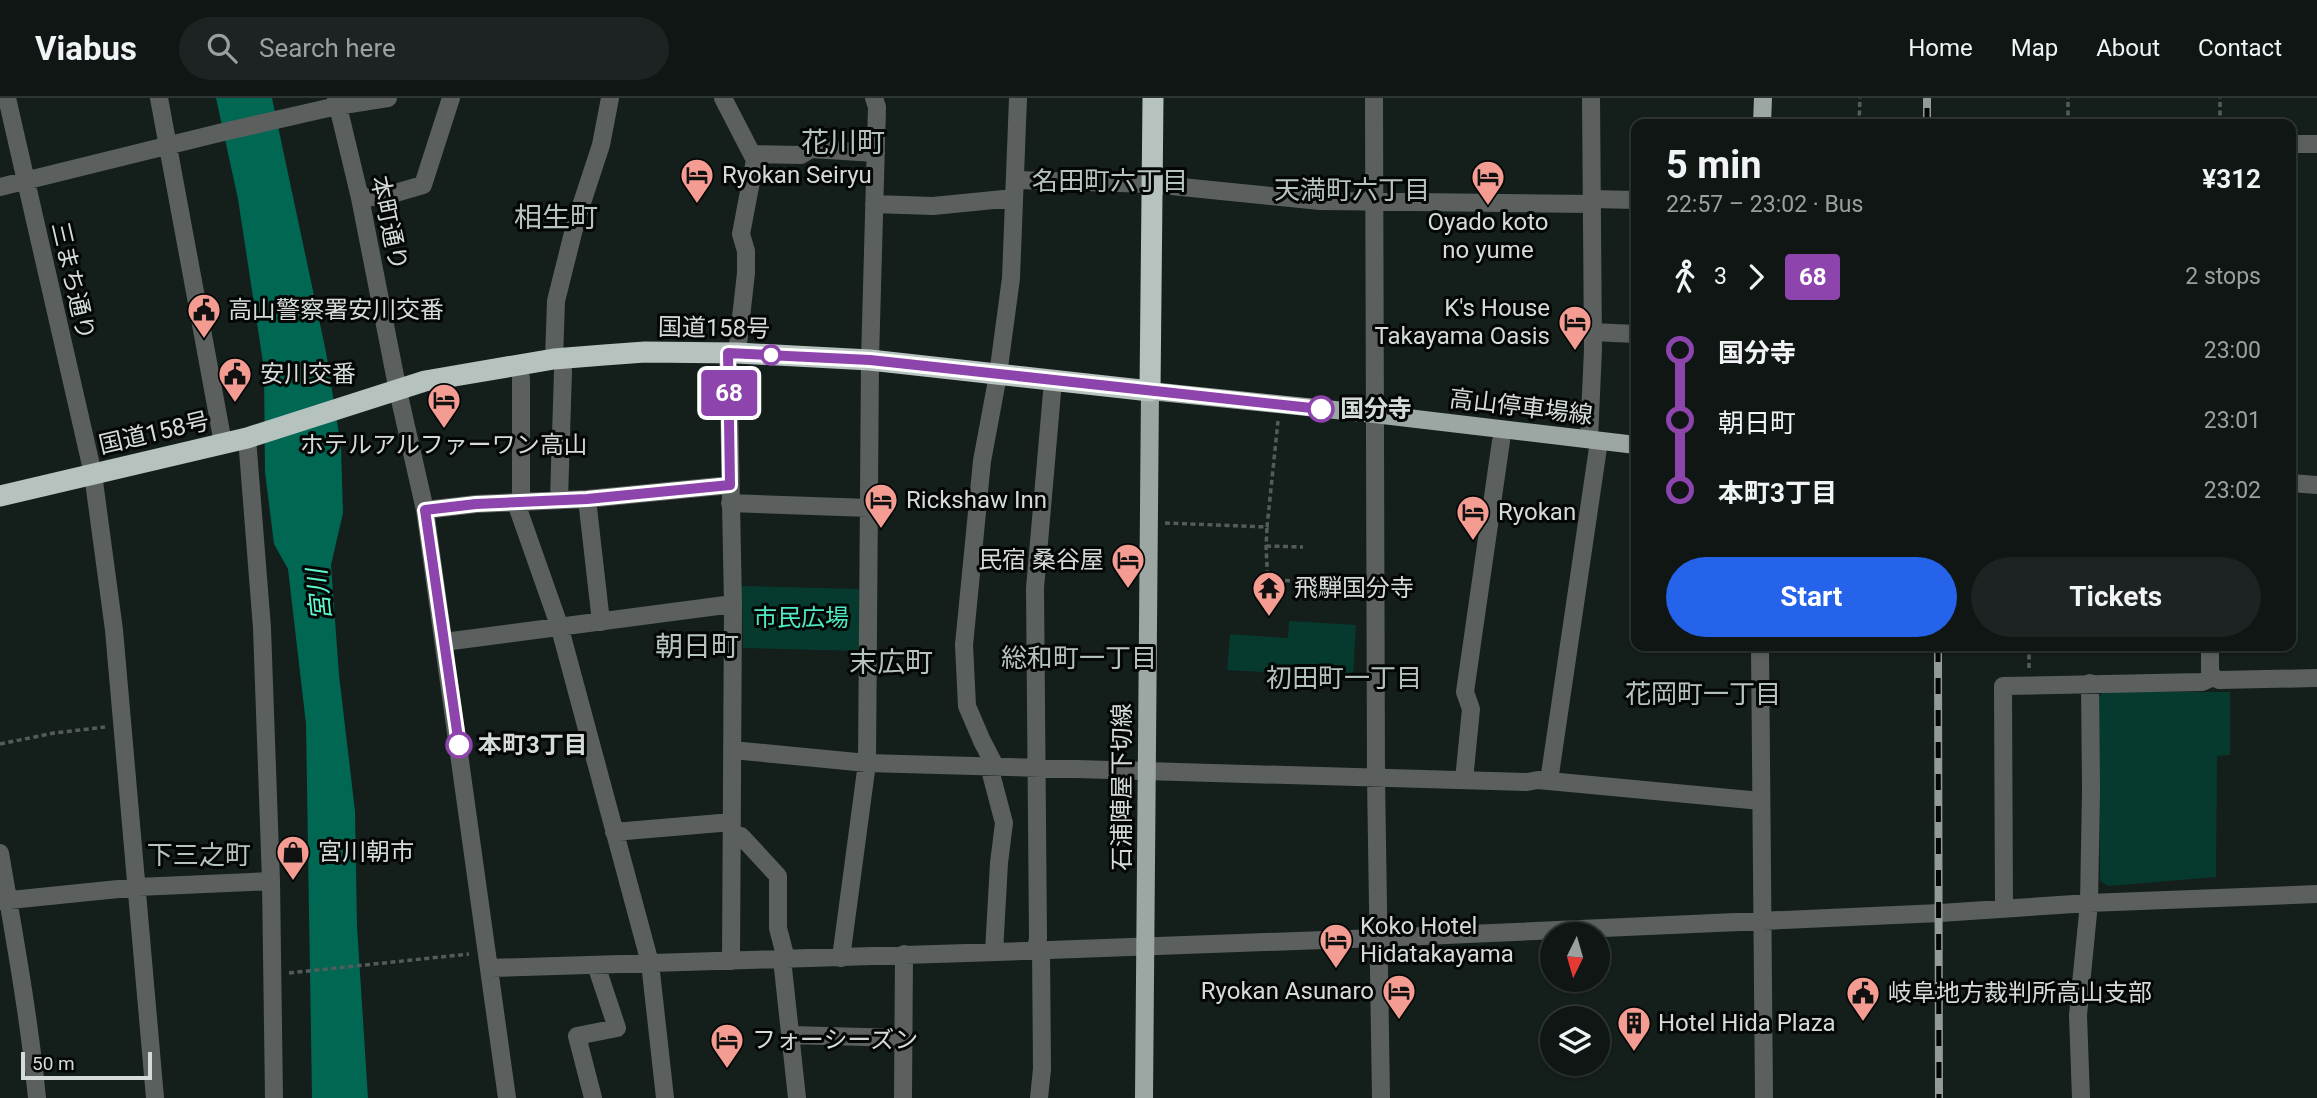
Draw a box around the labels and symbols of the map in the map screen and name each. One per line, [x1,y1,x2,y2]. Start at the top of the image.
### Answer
district label: 花川町 [801,126,885,159]
hotel icon: Ryokan Seiryu [678,156,716,205]
hotel icon: Oyado koto no yume [1469,158,1507,207]
place label: Ryokan Seiryu [722,161,872,189]
district label: 名田町六丁目 [1032,166,1188,196]
street label: 本町通り [365,173,413,273]
district label: 天満町六丁目 [1274,175,1430,205]
district label: 相生町 [514,201,598,234]
place label: Oyado koto no yume [1427,208,1549,264]
street label: 三まち通り [46,219,100,343]
public building icon: 高山警察署安川交番 [185,291,223,340]
place label: K's House Takayama Oasis [1374,294,1550,350]
place label: 高山警察署安川交番 [228,296,444,324]
hotel icon: K's House Takayama Oasis [1556,303,1594,352]
street label: 国道158号 [658,313,770,343]
unlabelled marker [761,345,781,365]
public building icon: 安川交番 [216,355,254,404]
place label: 安川交番 [260,360,356,388]
line badge: 68 [698,370,760,416]
hotel icon: ホテルアルファーワン高山 [425,381,463,430]
street label: 高山停車場線 [1448,384,1594,430]
place label: 国分寺 [1340,395,1412,423]
marker: 国分寺 [1308,396,1334,422]
street label: 国道158号 [96,407,212,459]
place label: ホテルアルファーワン高山 [300,431,588,459]
hotel icon: Rickshaw Inn [862,481,900,530]
place label: Rickshaw Inn [906,486,1047,514]
hotel icon: Ryokan [1454,493,1492,542]
place label: Ryokan [1498,498,1576,526]
hotel icon: 民宿 桑谷屋 [1109,541,1147,590]
place label: 民宿 桑谷屋 [978,546,1104,574]
water label: 宮川 [301,565,337,622]
temple icon: 飛騨国分寺 [1250,569,1288,618]
place label: 飛騨国分寺 [1294,574,1414,602]
park label: 市民広場 [753,604,849,632]
district label: 朝日町 [655,630,739,663]
district label: 総和町一丁目 [1001,643,1157,673]
district label: 末広町 [849,646,933,679]
district label: 初田町一丁目 [1266,663,1422,693]
district label: 花岡町一丁目 [1625,679,1781,709]
street label: 石浦陣屋下切線 [1108,703,1136,871]
place label: 本町3丁目 [478,731,588,759]
marker: 本町3丁目 [446,732,472,758]
shop icon: 宮川朝市 [274,833,312,882]
place label: 宮川朝市 [318,838,414,866]
district label: 下三之町 [147,840,251,870]
place label: Koko Hotel Hidatakayama [1360,912,1514,968]
hotel icon: Koko Hotel Hidatakayama [1317,921,1355,970]
north arrow [1540,922,1610,992]
hotel icon: Ryokan Asunaro [1380,972,1418,1021]
public building icon: 岐阜地方裁判所高山支部 [1844,974,1882,1023]
place label: Ryokan Asunaro [1201,977,1374,1005]
place label: 岐阜地方裁判所高山支部 [1888,979,2152,1007]
building icon: Hotel Hida Plaza [1615,1004,1653,1053]
place label: Hotel Hida Plaza [1658,1009,1836,1037]
hotel icon: フォーシーズン [708,1021,746,1070]
place label: フォーシーズン [752,1026,918,1054]
scale bar [21,1049,152,1081]

